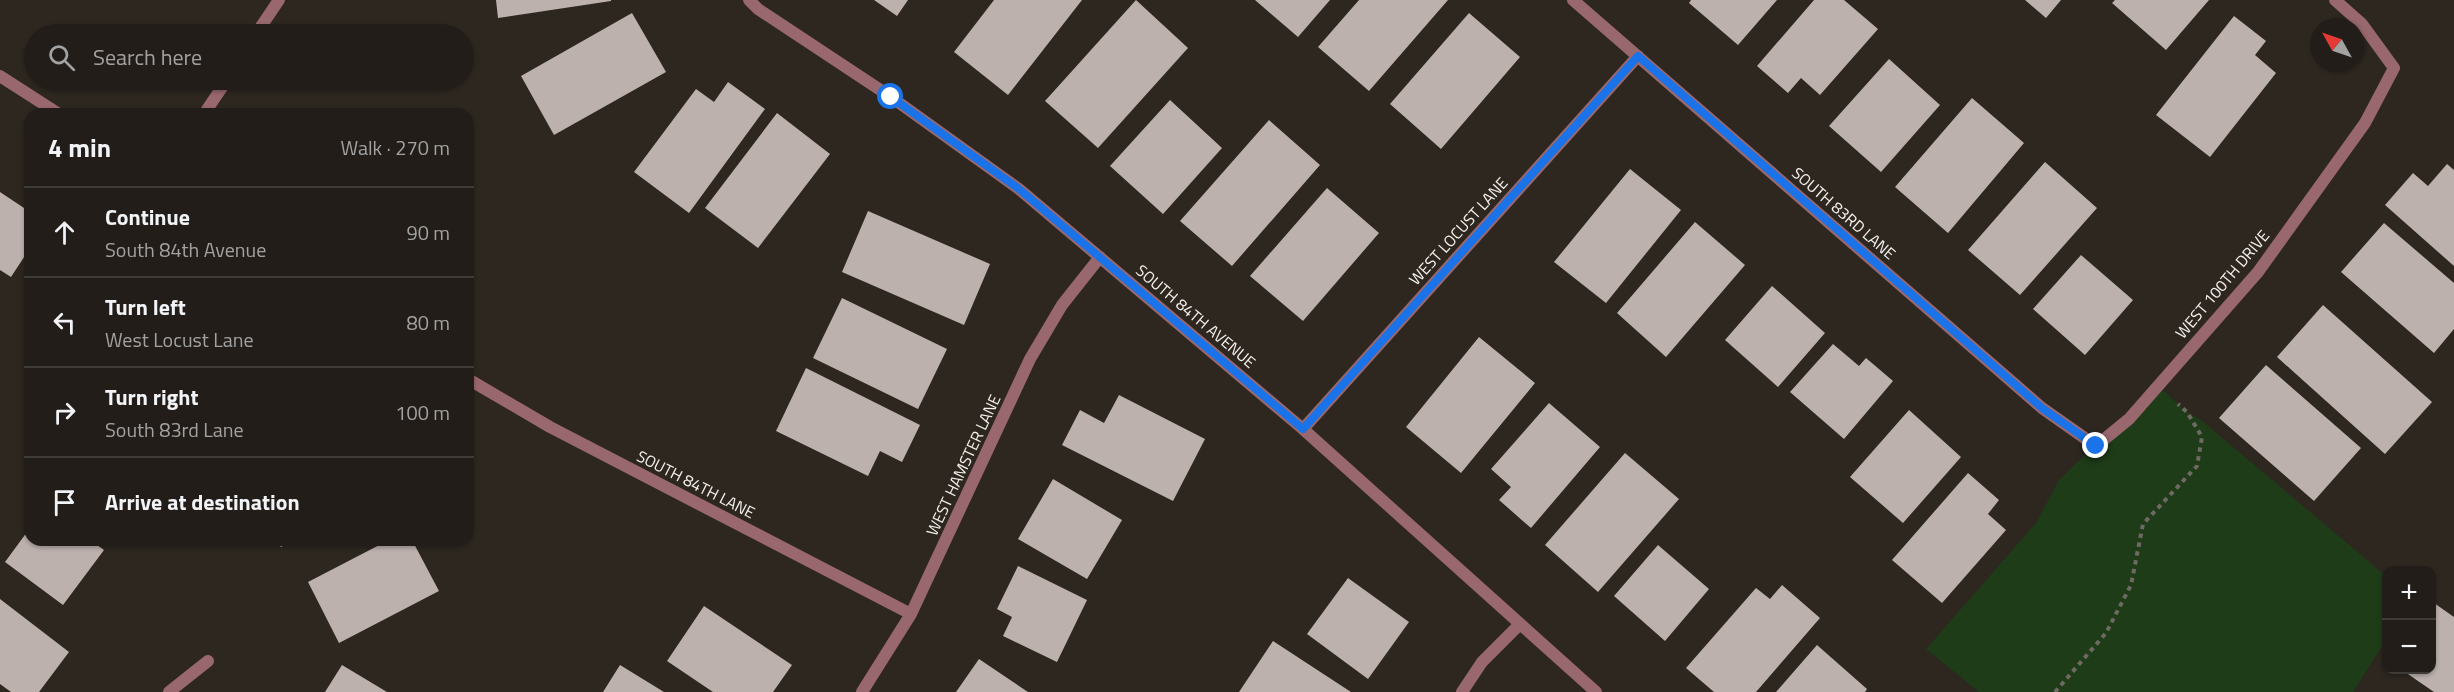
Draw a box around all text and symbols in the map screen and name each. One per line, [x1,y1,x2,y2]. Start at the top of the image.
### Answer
north arrow [2310,18,2364,72]
search box [24,24,474,90]
text: Search here [93,40,202,74]
icon: search [45,41,78,74]
route start [877,83,903,109]
text: 4 min [48,128,111,167]
text: Walk · 270 m [341,132,450,163]
street label: SOUTH 83RD LANE [1787,161,1901,265]
street label: WEST LOCUST LANE [1403,172,1513,290]
text: Continue [105,200,190,234]
icon: ahead [48,216,81,249]
text: 90 m [406,217,450,248]
street label: WEST 100TH DRIVE [2169,224,2275,344]
text: South 84th Avenue [105,234,266,265]
street label: SOUTH 84TH AVENUE [1131,259,1261,374]
text: Turn left [105,290,186,324]
icon: left [48,306,81,339]
text: 80 m [406,307,450,338]
text: West Locust Lane [105,324,254,355]
text: Turn right [105,380,199,414]
street label: WEST HAMSTER LANE [920,390,1006,540]
icon: right [48,396,81,429]
text: 100 m [395,397,450,428]
text: South 83rd Lane [105,414,244,445]
route end [2082,432,2108,458]
street label: SOUTH 84TH LANE [633,444,759,524]
text: Arrive at destination [105,485,300,519]
icon: arrive [48,486,81,519]
map controls [2382,566,2436,674]
button: + [2382,566,2436,620]
button: − [2382,620,2436,674]

